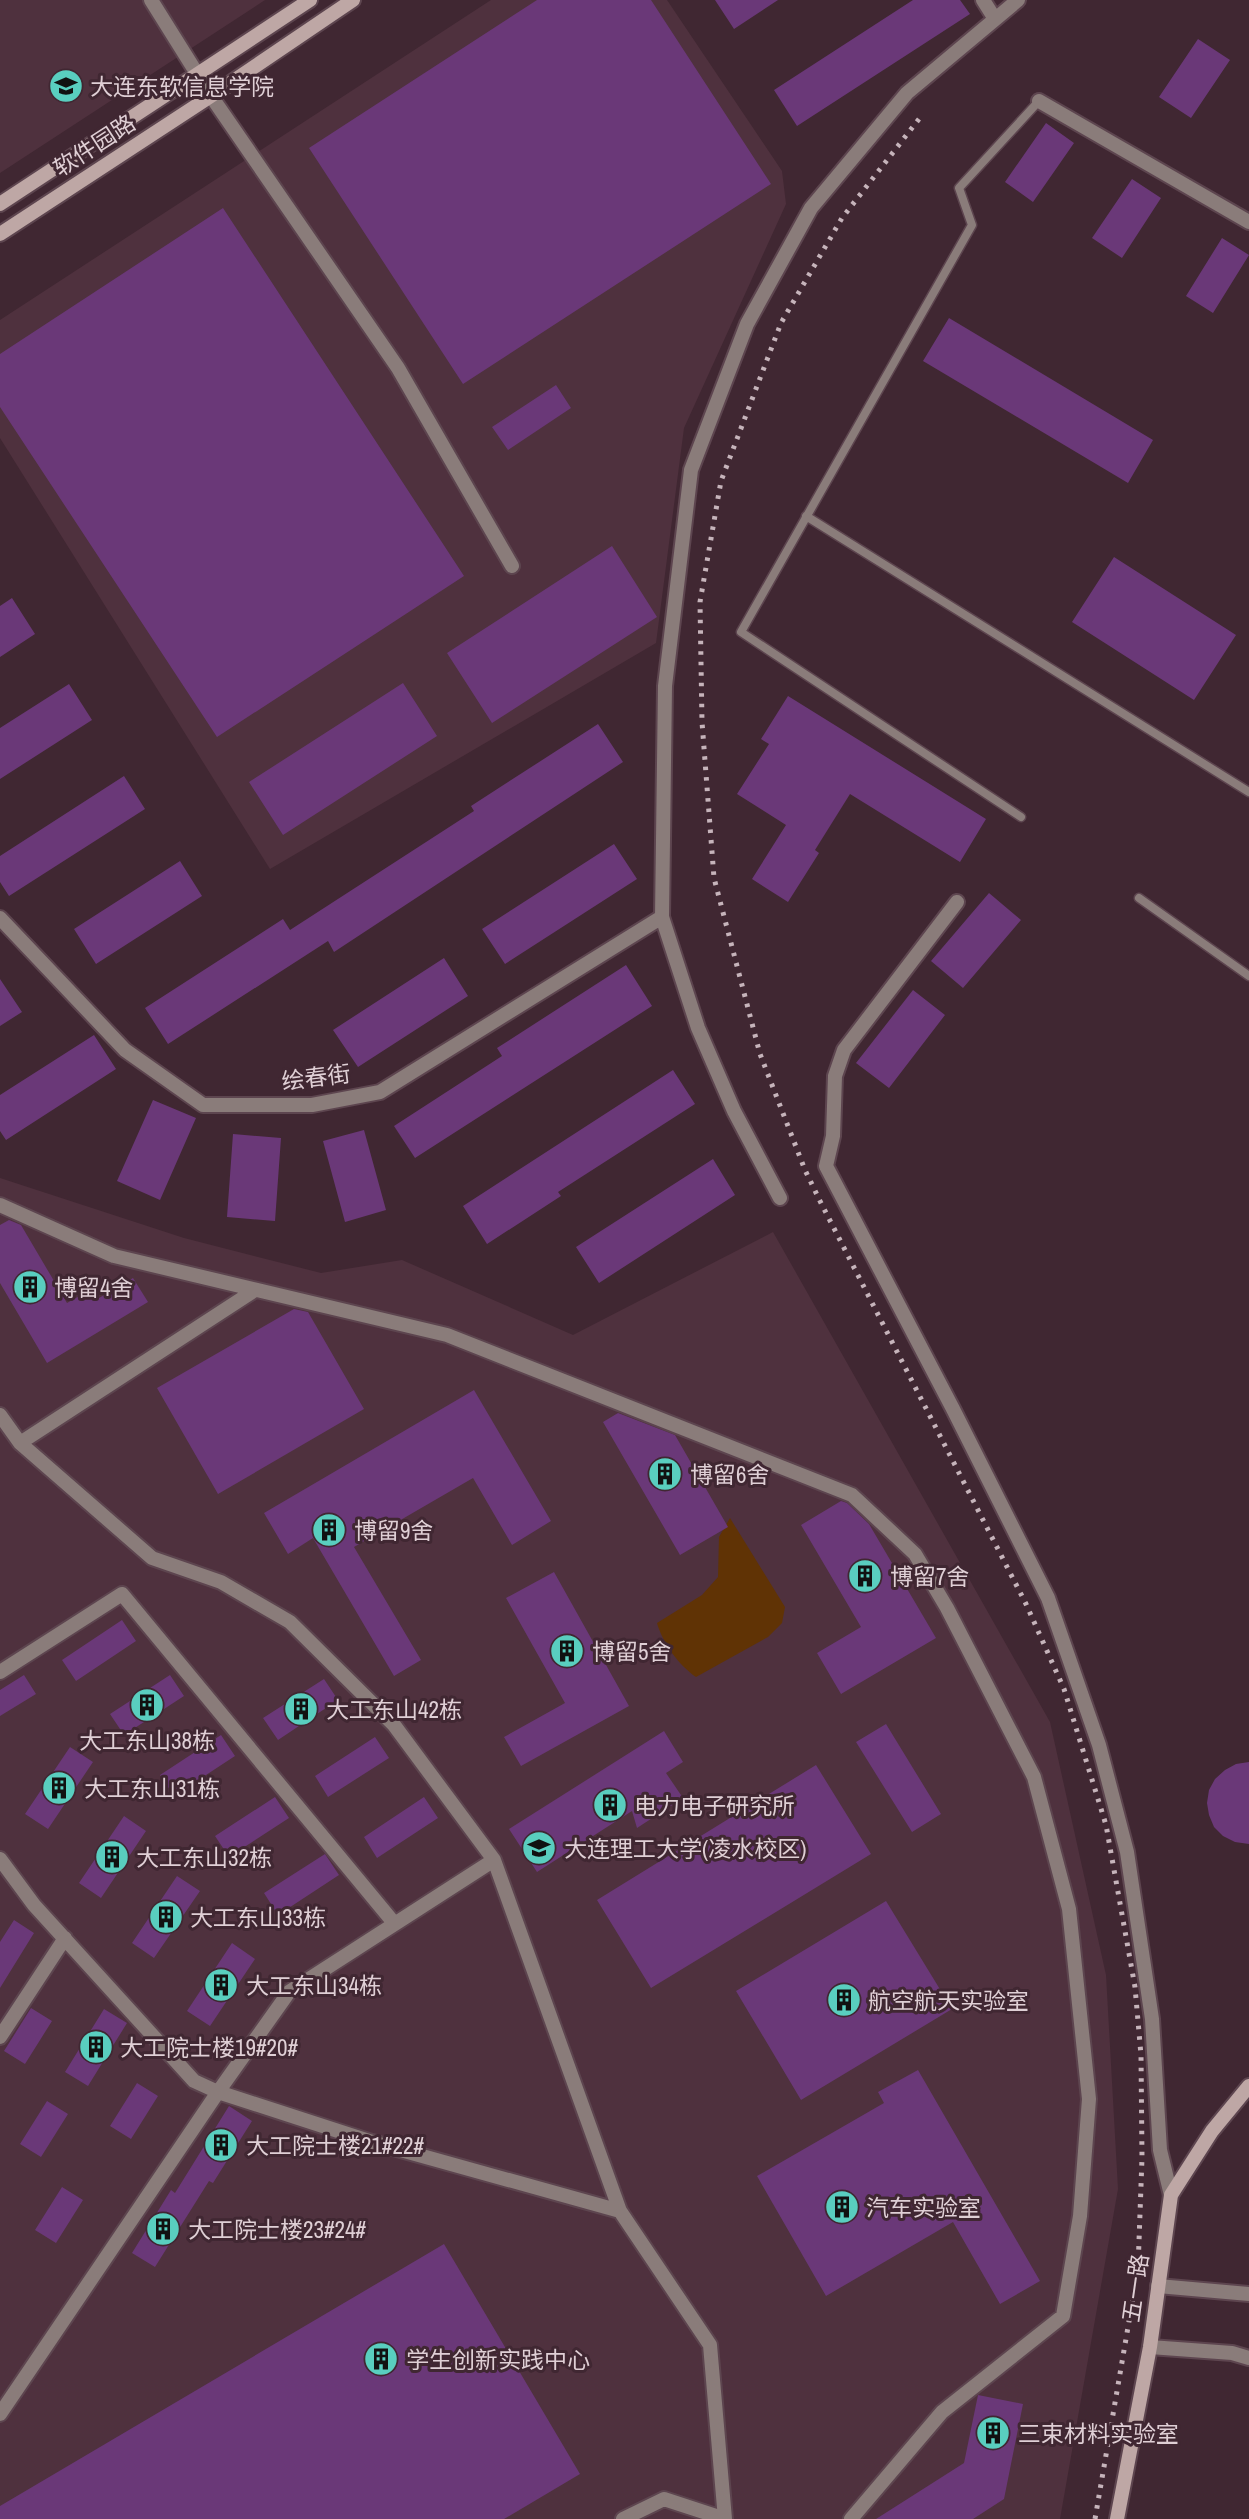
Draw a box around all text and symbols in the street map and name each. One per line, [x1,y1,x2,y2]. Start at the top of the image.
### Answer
school or university icon: 大连东软信息学院 [47,67,85,105]
place label: 大连东软信息学院 [90,71,274,102]
street label: 软件园路 [47,107,141,183]
street label: 绘春街 [280,1057,352,1097]
building icon: 博留4舍 [11,1268,49,1306]
place label: 博留4舍 [54,1272,134,1303]
building icon: 博留6舍 [646,1455,684,1493]
place label: 博留6舍 [690,1459,770,1490]
building icon: 博留9舍 [310,1511,348,1549]
place label: 博留9舍 [354,1515,434,1546]
building icon: 博留7舍 [846,1557,884,1595]
place label: 博留7舍 [890,1561,970,1592]
building icon: 博留5舍 [548,1632,586,1670]
place label: 博留5舍 [592,1636,672,1667]
building icon: 大工东山38栋 [128,1686,166,1724]
building icon: 大工东山42栋 [282,1690,320,1728]
place label: 大工东山42栋 [326,1694,462,1725]
place label: 大工东山38栋 [79,1725,215,1756]
building icon: 大工东山31栋 [40,1769,78,1807]
place label: 大工东山31栋 [84,1773,220,1804]
building icon: 电力电子研究所 [591,1786,629,1824]
place label: 电力电子研究所 [634,1790,795,1821]
school or university icon: 大连理工大学(凌水校区) [520,1829,558,1867]
place label: 大连理工大学(凌水校区) [564,1833,807,1864]
building icon: 大工东山32栋 [93,1838,131,1876]
place label: 大工东山32栋 [136,1842,272,1873]
building icon: 大工东山33栋 [147,1898,185,1936]
place label: 大工东山33栋 [190,1902,326,1933]
building icon: 大工东山34栋 [202,1966,240,2004]
place label: 大工东山34栋 [246,1970,382,2001]
building icon: 航空航天实验室 [825,1981,863,2019]
place label: 航空航天实验室 [868,1985,1029,2016]
building icon: 大工院士楼19#20# [77,2028,115,2066]
place label: 大工院士楼19#20# [120,2032,298,2063]
building icon: 大工院士楼21#22# [202,2126,240,2164]
place label: 大工院士楼21#22# [246,2130,424,2161]
building icon: 汽车实验室 [823,2188,861,2226]
place label: 汽车实验室 [866,2192,981,2223]
building icon: 大工院士楼23#24# [144,2210,182,2248]
place label: 大工院士楼23#24# [188,2214,366,2245]
street label: 五一路 [1115,2252,1155,2324]
building icon: 学生创新实践中心 [362,2340,400,2378]
place label: 学生创新实践中心 [406,2344,590,2375]
building icon: 三束材料实验室 [974,2414,1012,2452]
place label: 三束材料实验室 [1018,2418,1179,2449]

